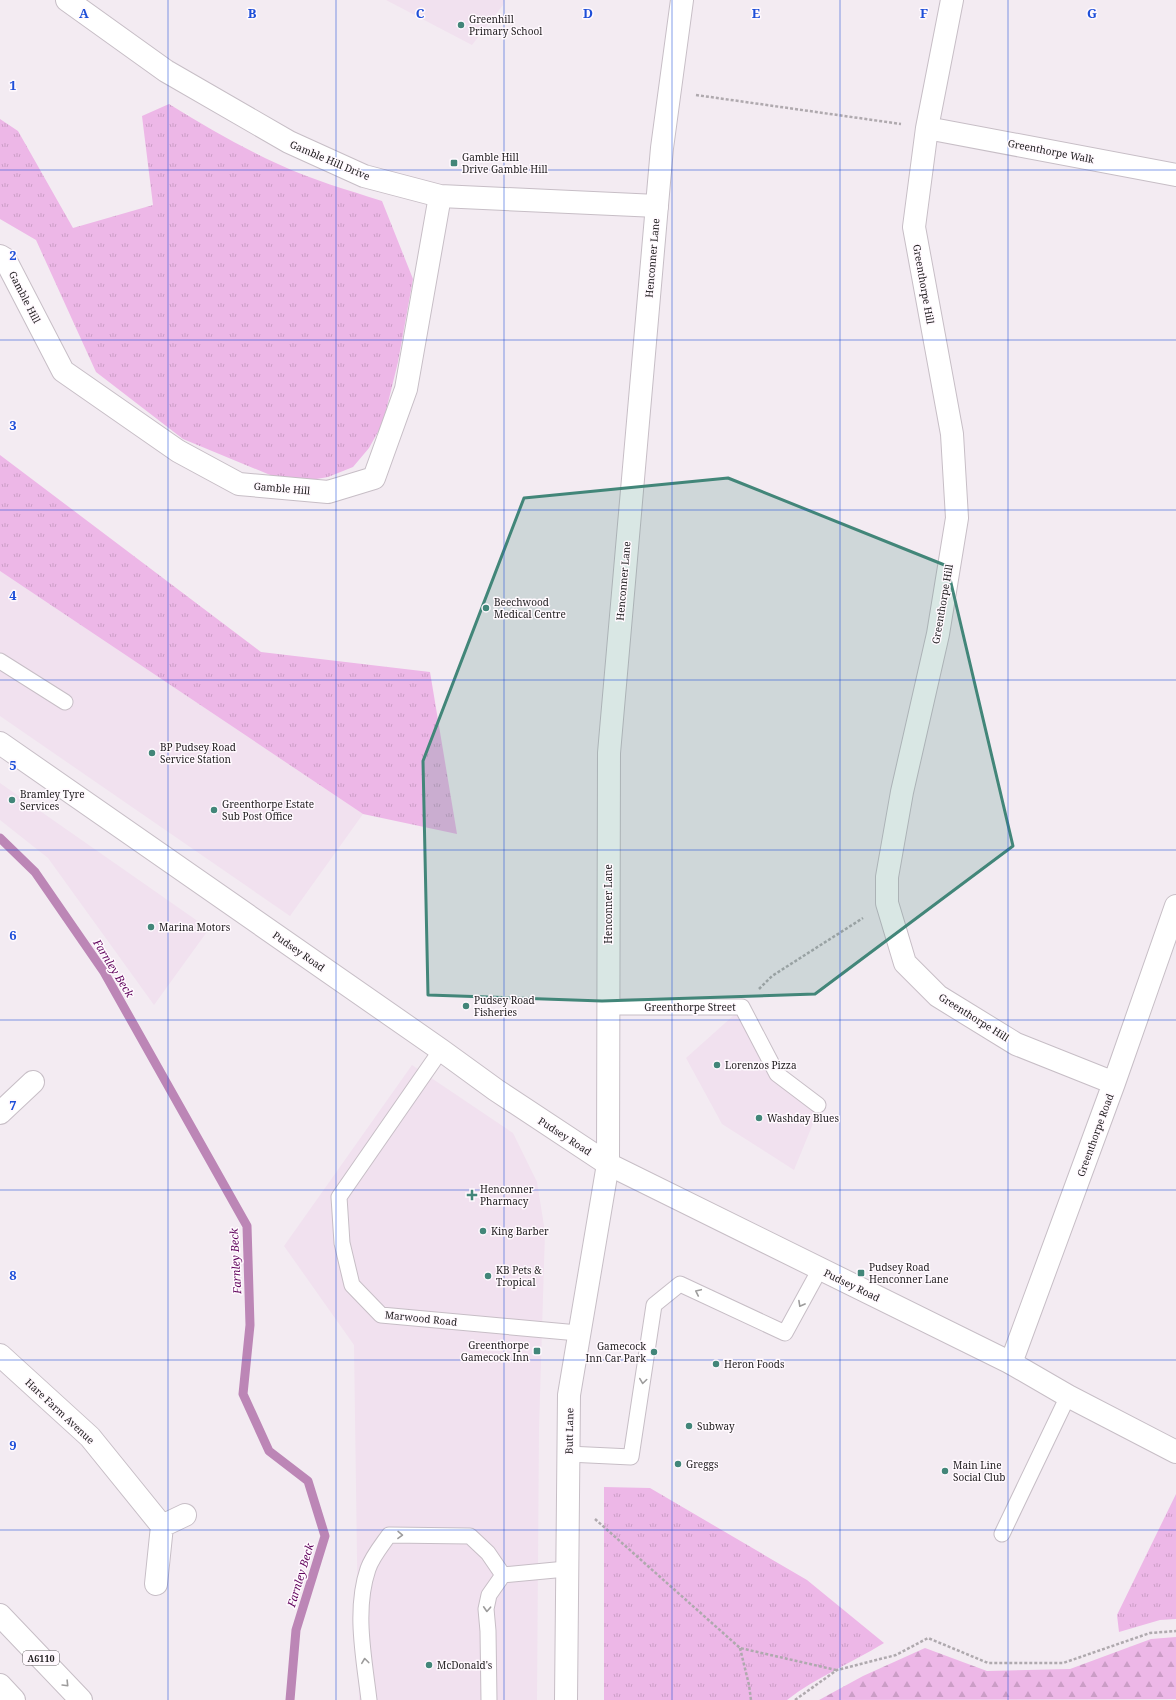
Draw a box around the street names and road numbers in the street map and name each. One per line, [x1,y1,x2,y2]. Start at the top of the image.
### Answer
street label: Greenthorpe Walk [1007,136,1096,166]
street label: Gamble Hill Drive [288,137,372,183]
street label: Henconner Lane [642,218,662,298]
street label: Greenthorpe Hill [910,243,938,325]
street label: Gamble Hill [6,269,44,325]
street label: Gamble Hill [253,479,311,497]
street label: Henconner Lane [613,541,633,621]
street label: Greenthorpe Hill [928,563,956,645]
street label: Henconner Lane [601,864,615,944]
street label: Pudsey Road [270,928,328,974]
street label: Greenthorpe Hill [936,990,1012,1044]
street label: Greenthorpe Street [644,1000,736,1014]
street label: Greenthorpe Road [1073,1091,1117,1179]
street label: Pudsey Road [536,1114,594,1158]
street label: Pudsey Road [822,1265,882,1305]
street label: Marwood Road [384,1307,458,1329]
street label: Hare Farm Avenue [22,1375,98,1447]
street label: Butt Lane [562,1408,576,1454]
road number: A6110 [23,1651,59,1665]

